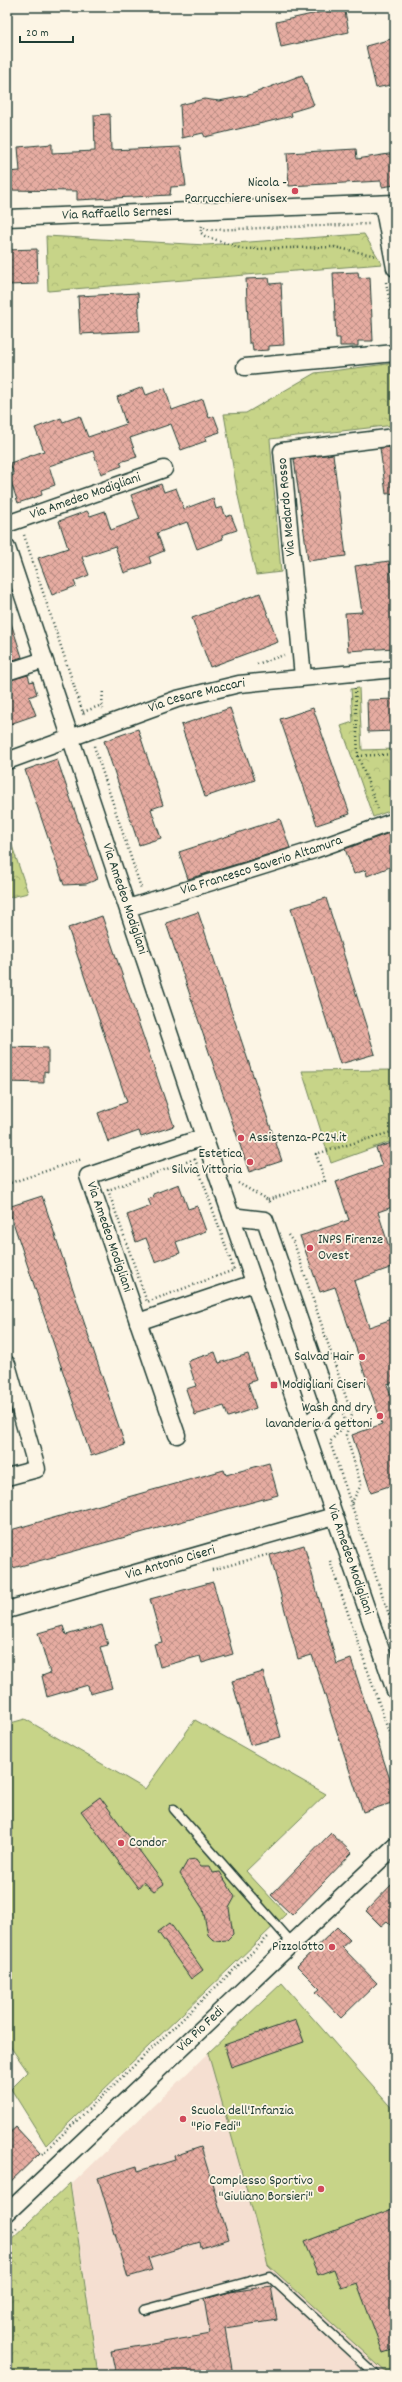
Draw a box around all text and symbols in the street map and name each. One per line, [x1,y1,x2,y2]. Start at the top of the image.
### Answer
scale bar [20,18,73,44]
text: 20 m [26,25,49,42]
place label: Nicola - Parrucchiere unisex [184,173,287,209]
marker: Nicola - Parrucchiere unisex [290,186,300,196]
street label: Via Raffaello Sernesi [62,202,172,226]
street label: Via Medardo Rosso [273,457,301,557]
street label: Via Amedeo Modigliani [27,468,144,525]
street label: Via Cesare Maccari [146,673,246,719]
street label: Via Francesco Saverio Altamura [178,831,346,901]
street label: Via Amedeo Modigliani [96,841,152,957]
place label: Assistenza-PC24.it [249,1128,347,1148]
marker: Assistenza-PC24.it [236,1133,246,1143]
place label: Estetica Silvia Vittoria [172,1144,242,1180]
marker: Estetica Silvia Vittoria [245,1157,255,1167]
street label: Via Amedeo Modigliani [81,1179,137,1295]
place label: INPS Firenze Ovest [318,1230,383,1266]
marker: INPS Firenze Ovest [305,1243,315,1253]
place label: Salvad Hair [294,1347,355,1367]
marker: Salvad Hair [357,1352,367,1362]
place label: Modigliani Ciseri [282,1375,366,1395]
marker: Modigliani Ciseri [269,1380,279,1390]
place label: Wash and dry lavanderia a gettoni [265,1398,372,1434]
marker: Wash and dry lavanderia a gettoni [375,1411,385,1421]
street label: Via Amedeo Modigliani [321,1501,378,1618]
street label: Via Antonio Ciseri [123,1541,218,1585]
place label: Condor [129,1833,167,1853]
marker: Condor [116,1838,126,1848]
place label: Pizzolotto [272,1937,324,1957]
marker: Pizzolotto [327,1942,337,1952]
street label: Via Pio Fedi [173,2002,230,2057]
place label: Scuola dell'Infanzia "Pio Fedi" [191,2101,294,2137]
marker: Scuola dell'Infanzia "Pio Fedi" [178,2114,188,2124]
place label: Complesso Sportivo "Giuliano Borsieri" [209,2171,313,2207]
marker: Complesso Sportivo "Giuliano Borsieri" [316,2184,326,2194]

